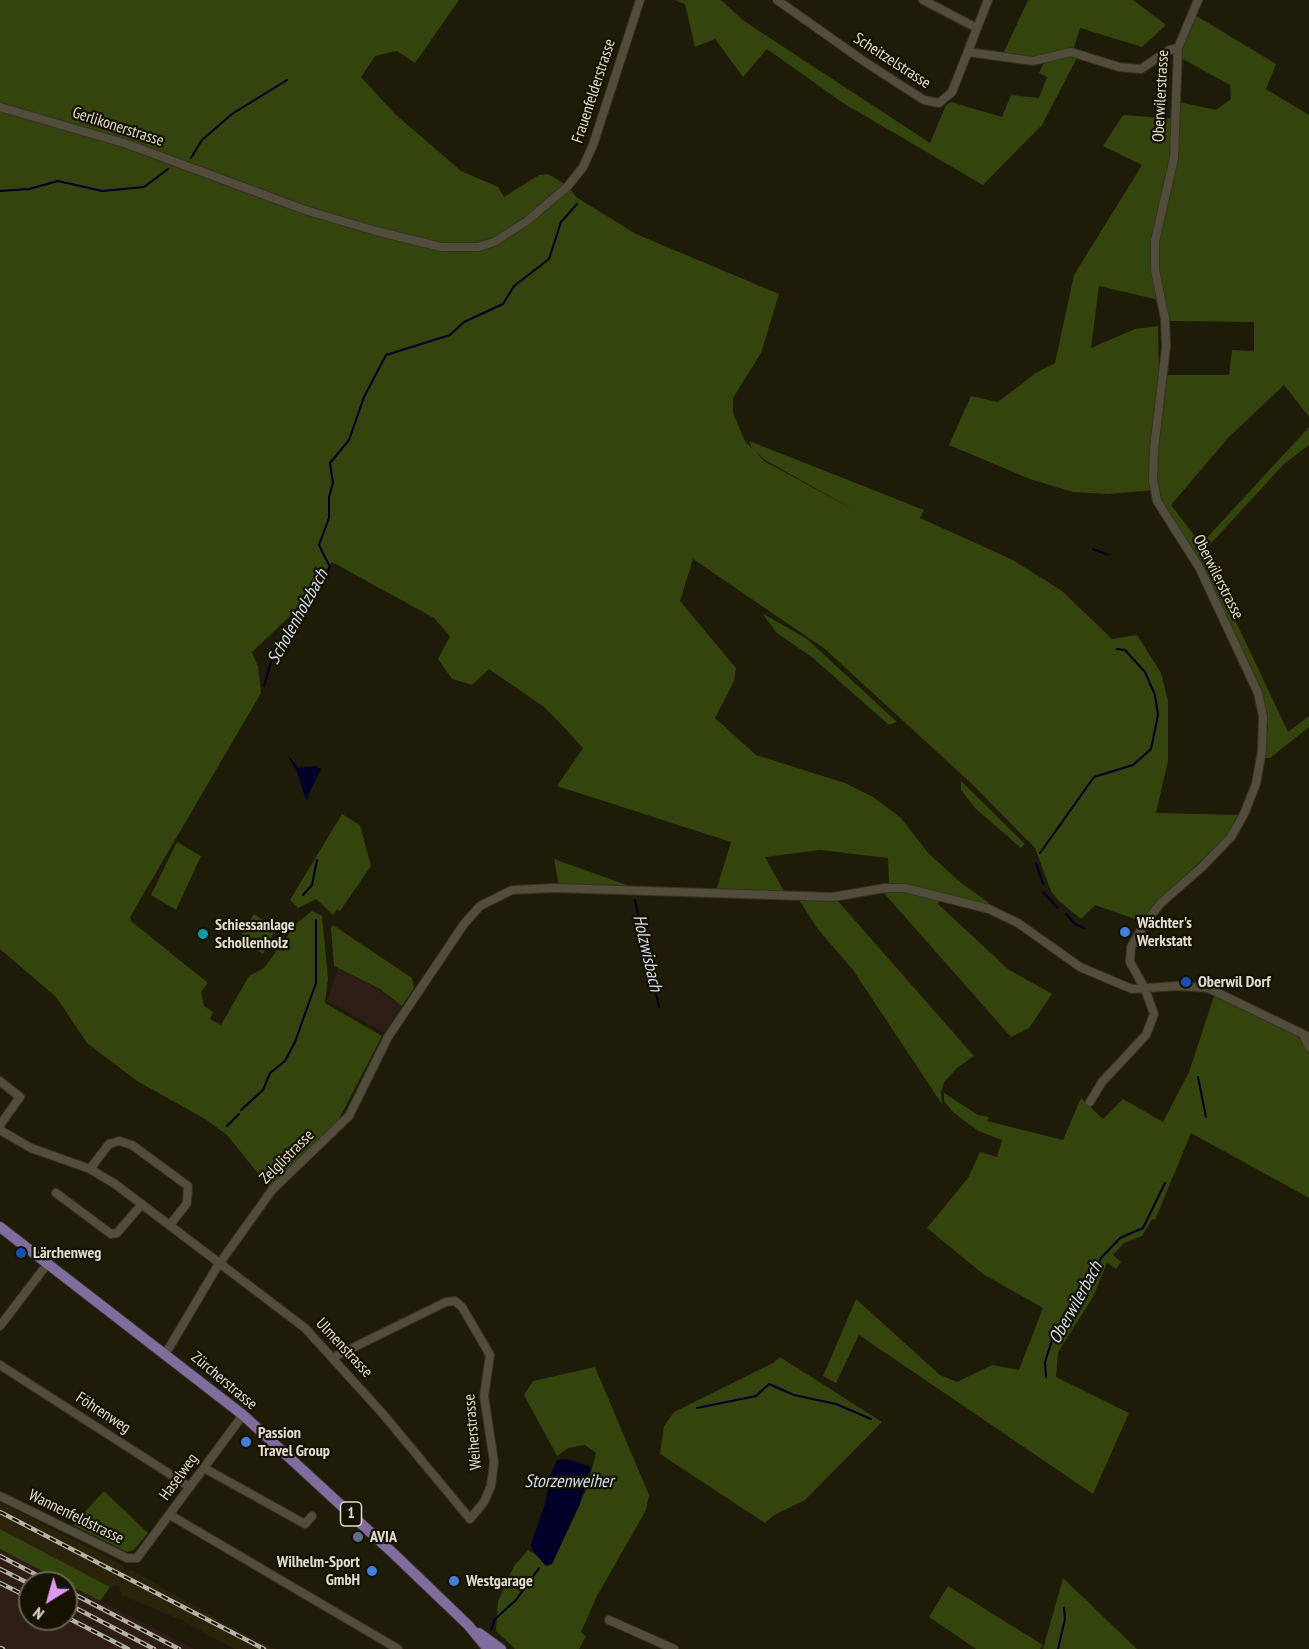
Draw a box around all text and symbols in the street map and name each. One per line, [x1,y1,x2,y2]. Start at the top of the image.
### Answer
street label: Scheitzelstrasse [850,29,934,93]
street label: Frauenfelderstrasse [568,37,620,145]
street label: Oberwilerstrasse [1149,49,1173,143]
street label: Gerlikonerstrasse [70,103,166,151]
street label: Oberwilerstrasse [1188,531,1248,623]
water label: Scholenholzbach [263,566,333,668]
water label: Holzwisbach [628,913,666,993]
place label: Wächter's Werkstatt [1137,913,1192,951]
place label: Schiessanlage Schollenholz [215,915,295,953]
marker: Wächter's Werkstatt [1118,925,1132,939]
marker: Schiessanlage Schollenholz [196,927,210,941]
place label: Oberwil Dorf [1198,972,1270,992]
marker: Oberwil Dorf [1179,975,1193,989]
street label: Zelglistrasse [256,1126,318,1188]
place label: Lärchenweg [33,1243,101,1263]
marker: Lärchenweg [14,1246,28,1260]
water label: Oberwilerbach [1045,1258,1107,1348]
street label: Ulmenstrasse [312,1314,376,1382]
street label: Zürcherstrasse [187,1348,261,1414]
street label: Föhrenweg [72,1388,134,1438]
street label: Weiherstrasse [460,1393,486,1471]
place label: Passion Travel Group [258,1423,330,1461]
marker: Passion Travel Group [239,1435,253,1449]
street label: Haselweg [156,1450,202,1504]
water label: Storzenweiher [525,1471,613,1493]
street label: Wannenfeldstrasse [25,1486,127,1548]
road number: 1 [340,1502,362,1526]
place label: AVIA [370,1527,397,1547]
marker: AVIA [351,1530,365,1544]
place label: Wilhelm-Sport GmbH [277,1552,360,1590]
marker: Wilhelm-Sport GmbH [365,1564,379,1578]
north arrow [18,1571,78,1631]
place label: Westgarage [466,1571,533,1591]
marker: Westgarage [447,1574,461,1588]
text: N [29,1603,48,1624]

